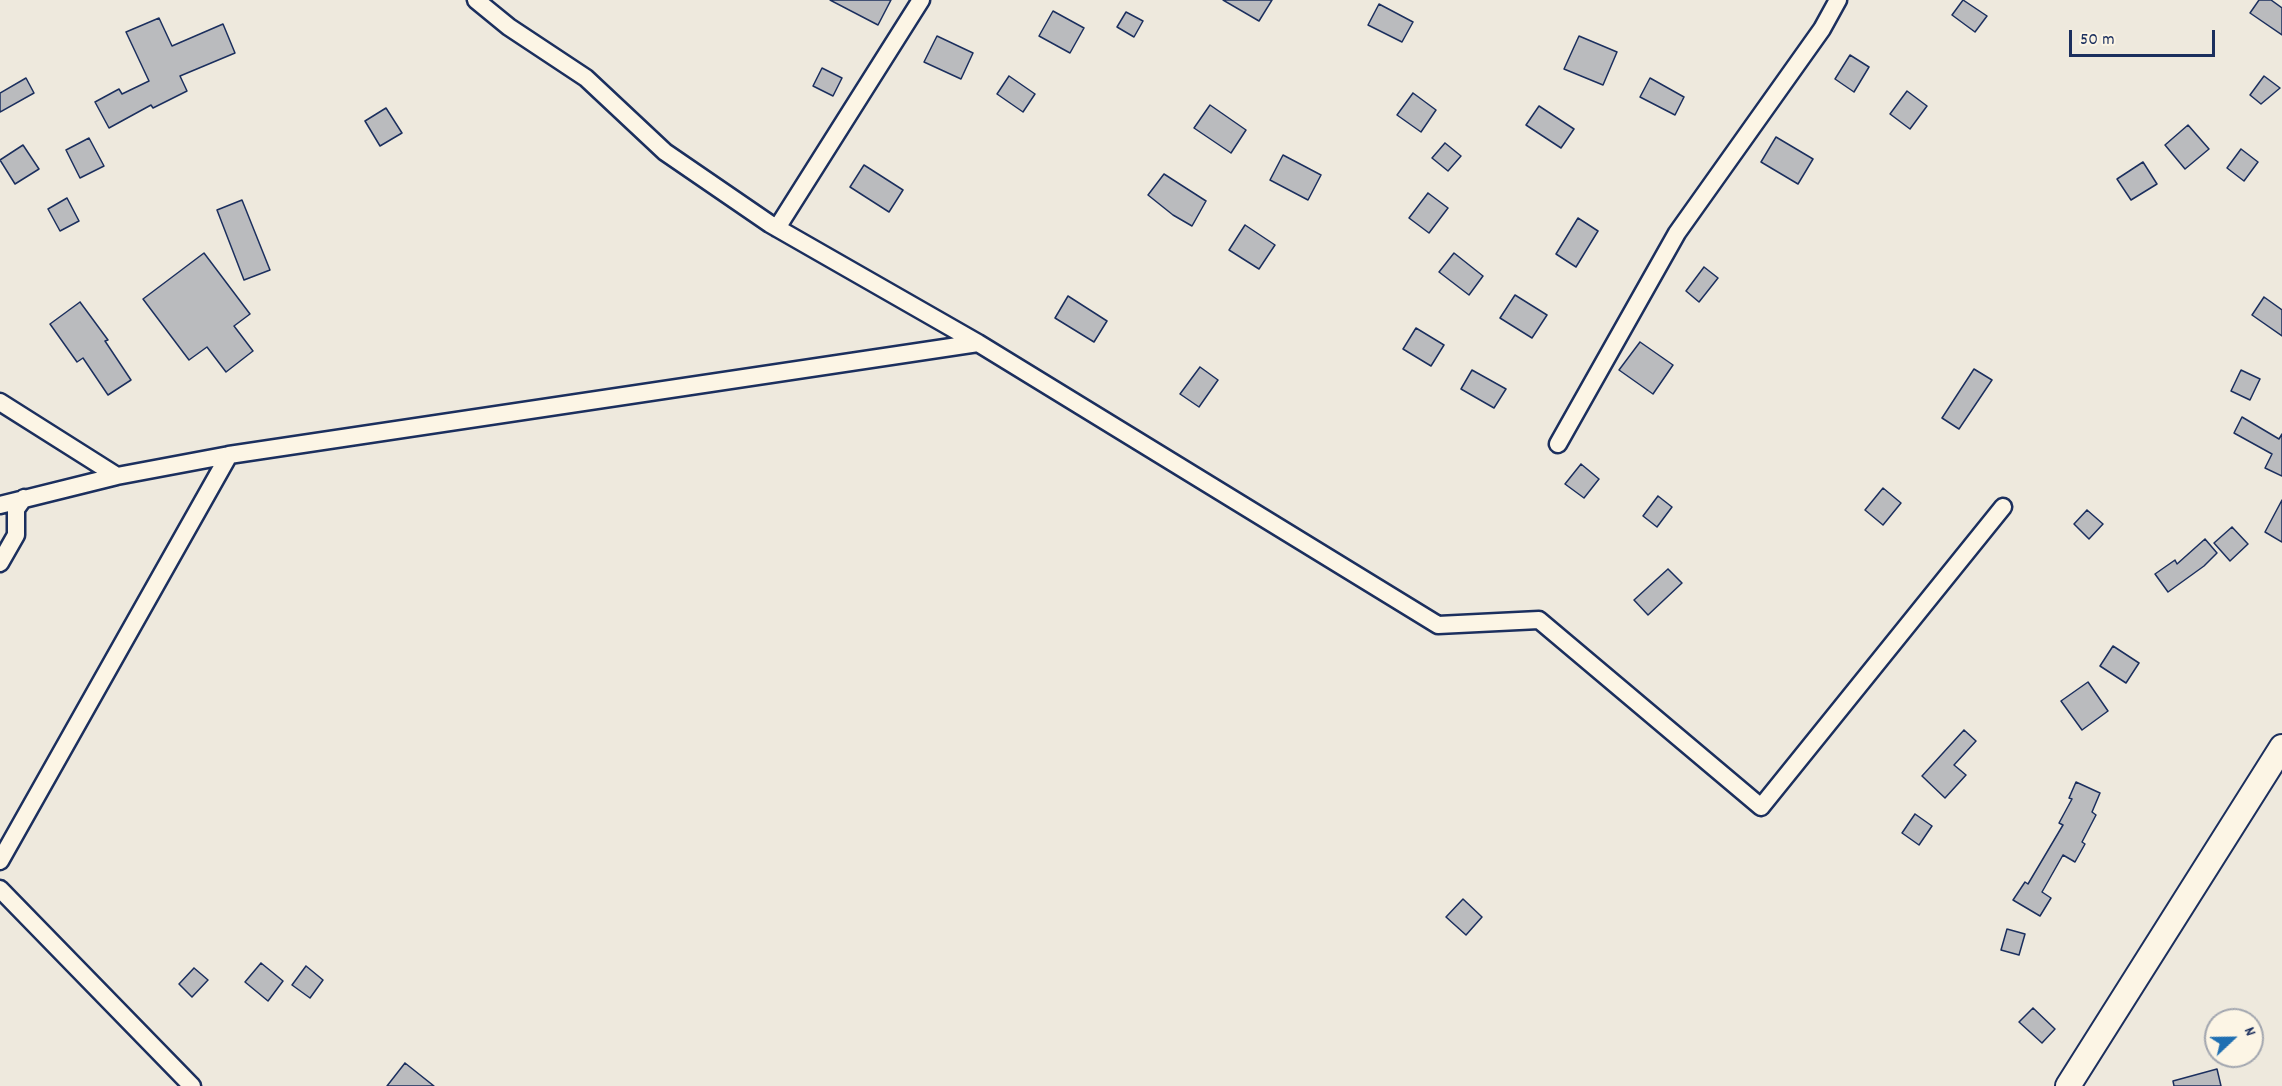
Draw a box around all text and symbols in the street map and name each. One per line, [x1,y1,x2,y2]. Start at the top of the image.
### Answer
scale bar [2072,18,2218,56]
text: 50 m [2080,28,2115,53]
north arrow [2204,1008,2264,1068]
text: N [2237,1024,2261,1040]

